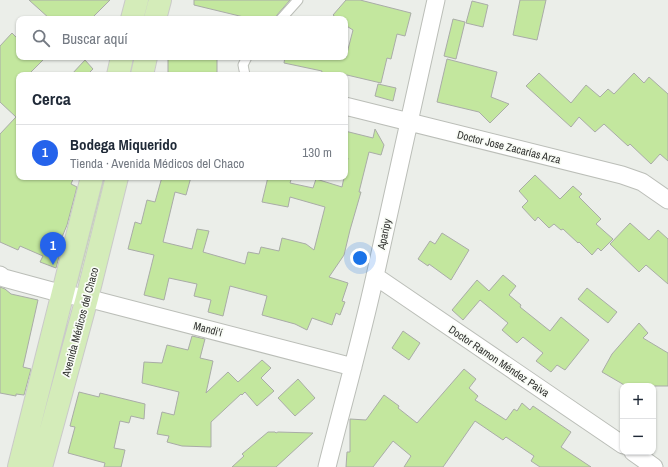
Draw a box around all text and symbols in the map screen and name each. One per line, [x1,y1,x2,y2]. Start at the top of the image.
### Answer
search box [16,16,348,60]
icon: search [30,27,52,49]
text: Buscar aquí [62,28,128,49]
text: Cerca [32,87,71,110]
street label: Doctor Jose Zacarías Arza [456,127,562,167]
text: Bodega Miquerido [70,134,177,155]
text: 1 [42,144,48,161]
text: 130 m [302,144,332,161]
text: Tienda · Avenida Médicos del Chaco [70,155,244,172]
street label: Aparipy [374,217,394,252]
pin: 1 [40,232,66,265]
your location [350,248,370,268]
street label: Avenida Médicos del Chaco [58,266,101,379]
street label: Mandi'í [192,318,224,340]
street label: Doctor Ramon Méndez Paiva [446,322,552,400]
map controls [620,383,656,455]
button: + [620,383,656,419]
button: − [620,419,656,455]

